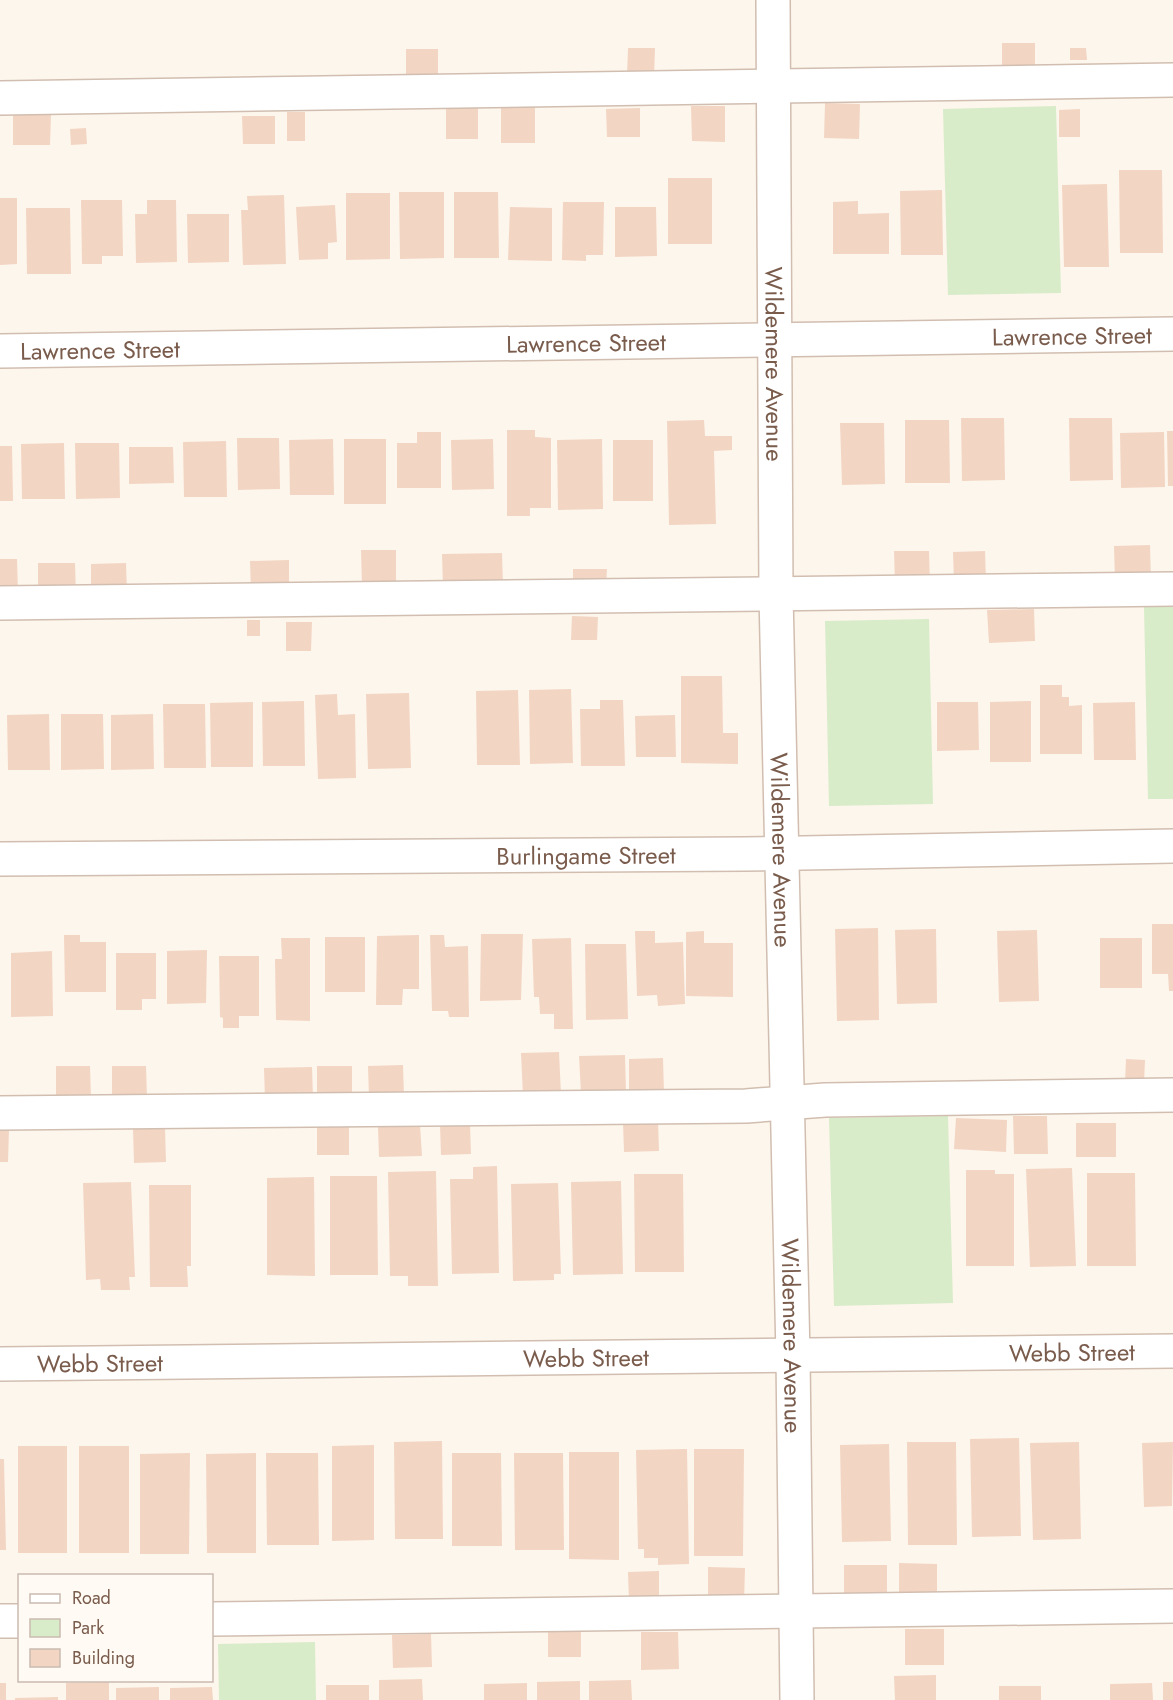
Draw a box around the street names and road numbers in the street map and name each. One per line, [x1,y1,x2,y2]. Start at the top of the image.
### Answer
street label: Wildemere Avenue [757,266,793,462]
street label: Lawrence Street [992,317,1152,354]
street label: Lawrence Street [506,324,666,361]
street label: Lawrence Street [20,331,180,368]
street label: Wildemere Avenue [762,752,801,948]
street label: Burlingame Street [496,837,676,873]
street label: Wildemere Avenue [773,1238,811,1433]
street label: Webb Street [1009,1334,1135,1370]
street label: Webb Street [523,1339,649,1376]
street label: Webb Street [37,1345,163,1381]

